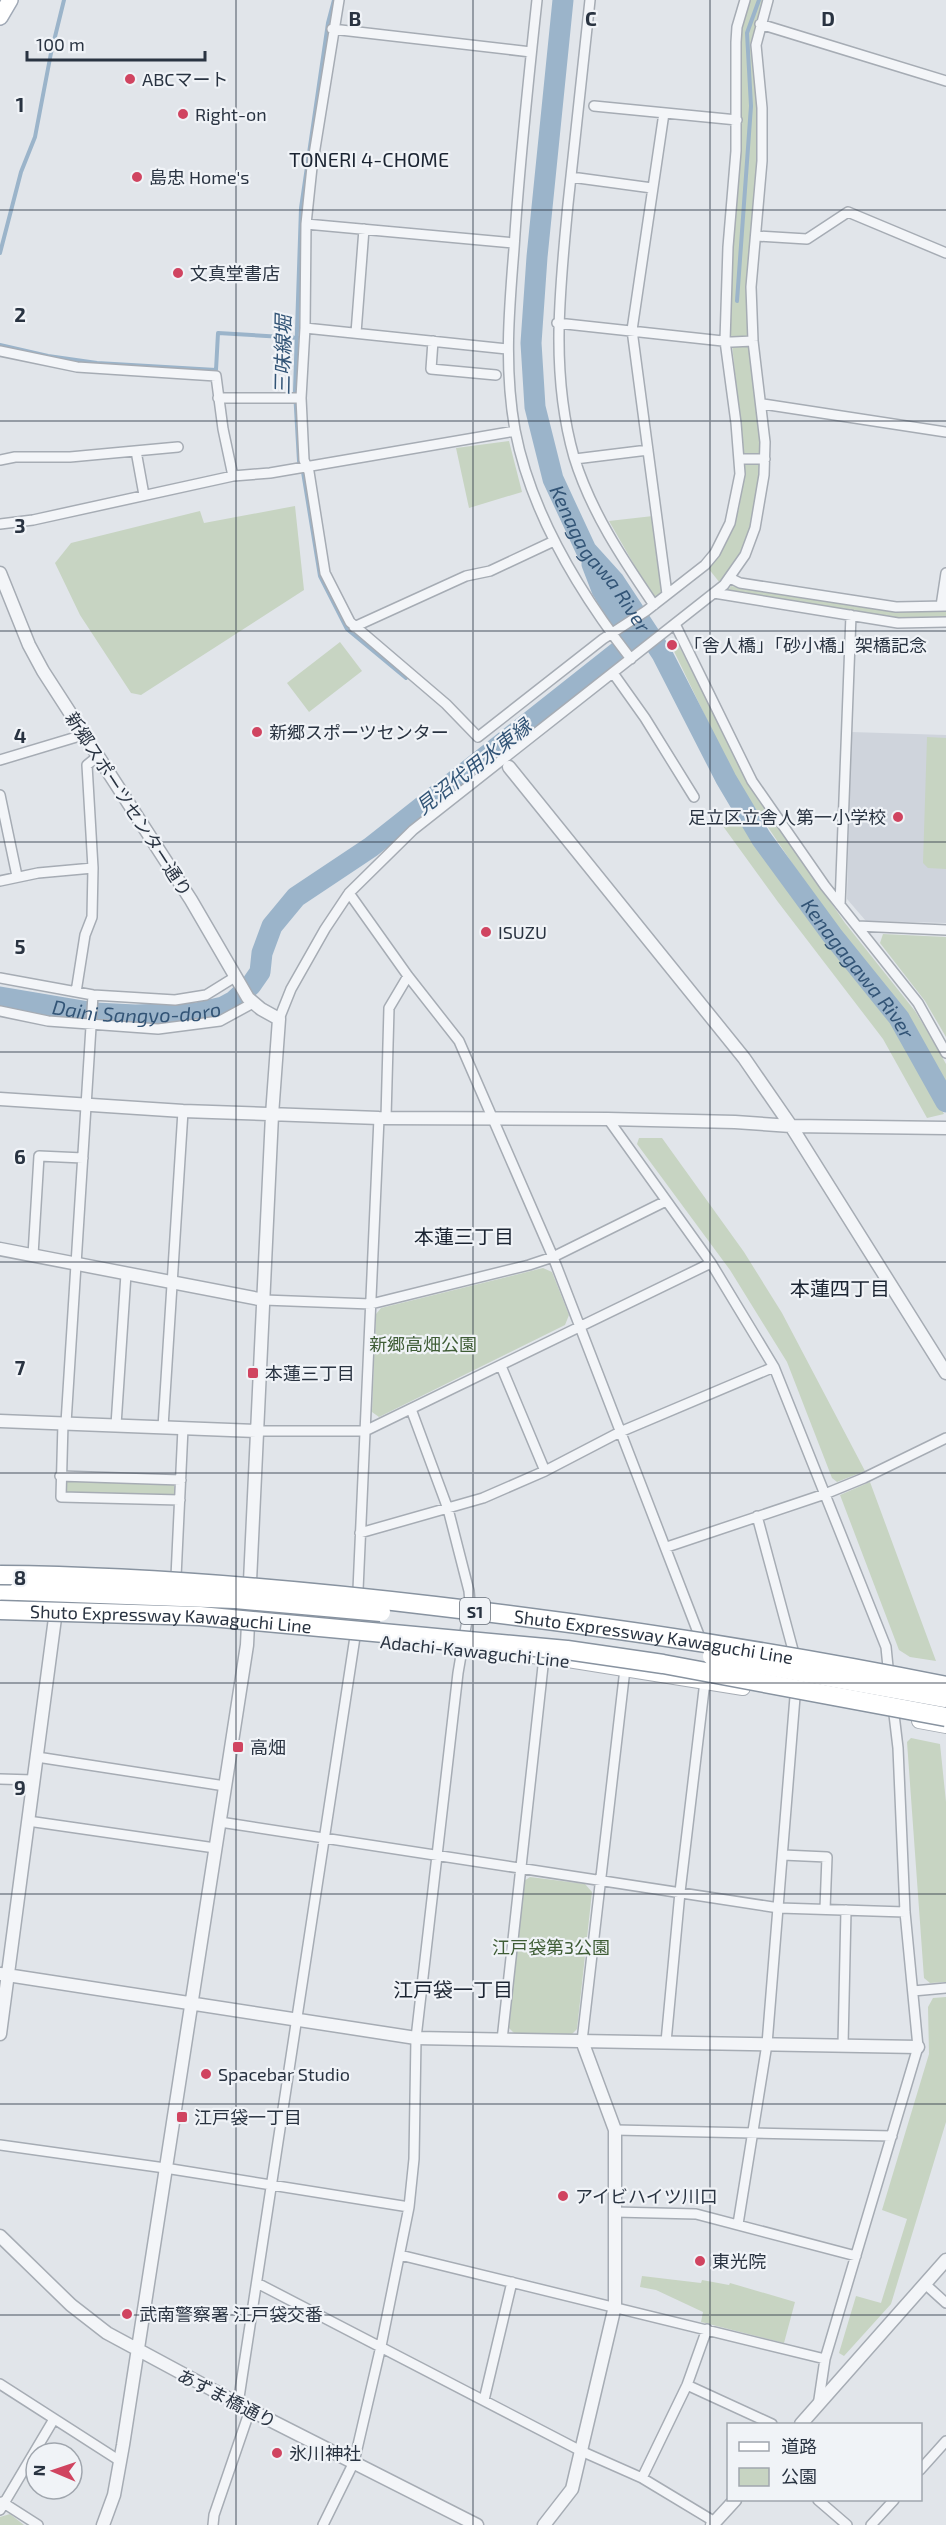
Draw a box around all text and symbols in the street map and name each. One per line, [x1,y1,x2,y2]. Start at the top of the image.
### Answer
text: B [349,6,361,30]
text: C [585,6,597,30]
text: D [821,6,835,30]
scale bar [27,24,206,62]
text: 100 m [36,33,85,55]
place label: ABCマート [142,68,229,90]
marker: ABCマート [123,72,137,86]
text: 1 [16,92,24,116]
place label: Right-on [195,103,267,125]
marker: Right-on [176,107,190,121]
district label: TONERI 4-CHOME [289,147,449,171]
place label: 島忠 Home's [149,166,249,188]
marker: 島忠 Home's [130,170,144,184]
place label: 文真堂書店 [190,262,280,284]
marker: 文真堂書店 [171,266,185,280]
text: 2 [14,302,26,326]
water label: 三味線堀 [269,312,295,395]
water label: Kenagagawa River [545,481,657,637]
text: 3 [14,513,26,537]
place label: 「舎人橋」「砂小橋」架橋記念 [684,634,927,656]
marker: 「舎人橋」「砂小橋」架橋記念 [665,638,679,652]
street label: 新郷スポーツセンター通り [61,708,197,900]
water label: 見沼代用水東縁 [410,712,537,819]
place label: 新郷スポーツセンター [269,721,449,743]
text: 4 [14,723,27,747]
marker: 新郷スポーツセンター [250,725,264,739]
place label: 足立区立舎人第一小学校 [688,806,886,828]
marker: 足立区立舎人第一小学校 [891,810,905,824]
water label: Kenagagawa River [797,893,920,1043]
place label: ISUZU [498,921,547,943]
marker: ISUZU [479,925,493,939]
text: 5 [14,934,26,958]
water label: Daini Sangyo-doro [51,994,223,1028]
text: 6 [14,1144,26,1168]
district label: 本蓮三丁目 [414,1224,514,1248]
district label: 本蓮四丁目 [790,1276,890,1300]
park label: 新郷高畑公園 [369,1333,477,1355]
text: 7 [15,1355,26,1379]
place label: 本蓮三丁目 [265,1362,355,1384]
marker: 本蓮三丁目 [246,1366,260,1380]
text: 8 [14,1565,26,1589]
road number: S1 [460,1598,490,1624]
street label: Shuto Expressway Kawaguchi Line [30,1600,312,1637]
street label: Shuto Expressway Kawaguchi Line [513,1605,795,1668]
street label: Adachi-Kawaguchi Line [379,1630,571,1672]
place label: 高畑 [250,1736,286,1758]
marker: 高畑 [231,1740,245,1754]
text: 9 [14,1775,26,1799]
park label: 江戸袋第3公園 [492,1936,610,1958]
district label: 江戸袋一丁目 [393,1977,513,2001]
place label: Spacebar Studio [218,2063,350,2085]
marker: Spacebar Studio [199,2067,213,2081]
place label: 江戸袋一丁目 [194,2106,302,2128]
marker: 江戸袋一丁目 [175,2110,189,2124]
place label: アイビハイツ川口 [575,2185,718,2207]
marker: アイビハイツ川口 [556,2189,570,2203]
place label: 東光院 [712,2250,766,2272]
marker: 東光院 [693,2254,707,2268]
place label: 武南警察署 江戸袋交番 [139,2303,323,2325]
marker: 武南警察署 江戸袋交番 [120,2307,134,2321]
street label: あずま橋通り [174,2364,280,2432]
legend [727,2423,922,2501]
text: 道路 [781,2435,817,2457]
north arrow [24,2441,84,2501]
place label: 氷川神社 [289,2442,361,2464]
marker: 氷川神社 [270,2446,284,2460]
text: N [29,2464,48,2477]
text: 公園 [781,2465,817,2487]

